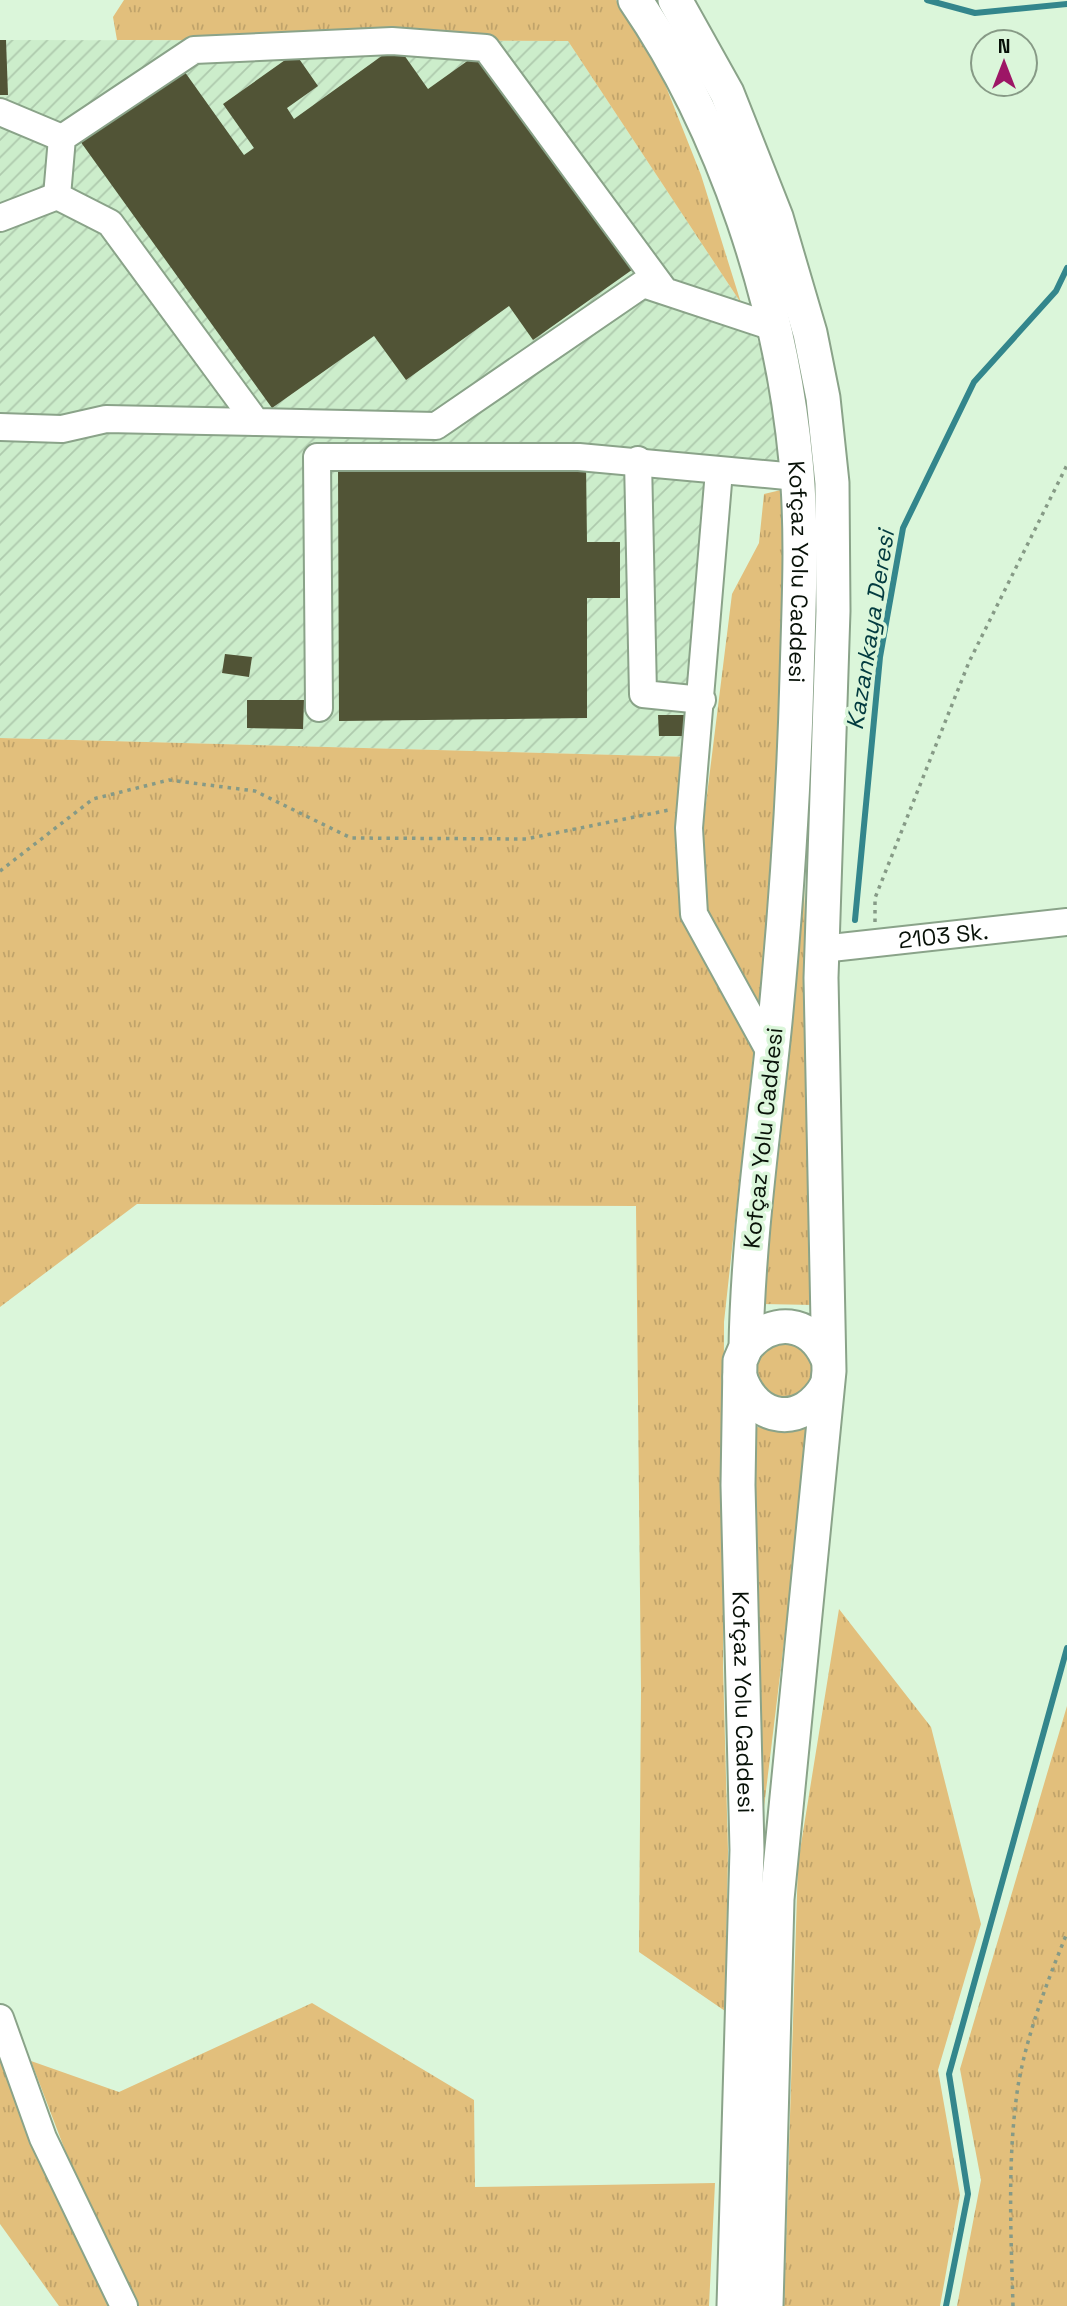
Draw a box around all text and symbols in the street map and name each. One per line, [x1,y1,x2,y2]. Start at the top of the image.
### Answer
north arrow [969,28,1039,98]
text: N [998,34,1010,59]
street label: Kofçaz Yolu Caddesi [781,459,815,683]
water label: Kazankaya Deresi [839,525,902,732]
street label: 2103 Sk. [897,916,990,955]
street label: Kofçaz Yolu Caddesi [736,1026,790,1250]
street label: Kofçaz Yolu Caddesi [726,1591,761,1814]

